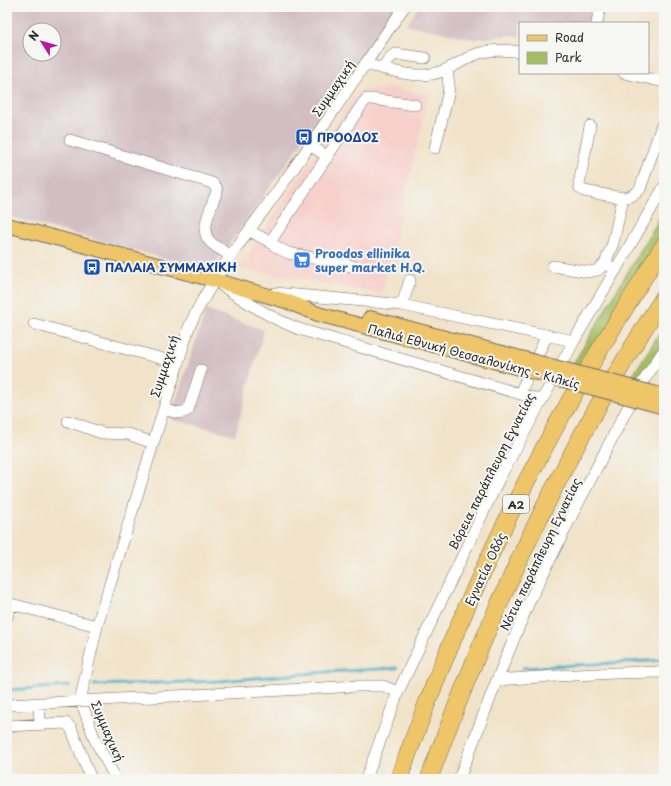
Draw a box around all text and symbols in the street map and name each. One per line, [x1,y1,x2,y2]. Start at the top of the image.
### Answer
north arrow [22,22,62,62]
legend [519,22,649,74]
text: N [24,27,43,44]
text: Road [555,28,584,46]
text: Park [555,48,582,66]
street label: Συμμαχική [308,56,358,120]
bus stop icon: ΠΡΟΟΔΟΣ [294,127,314,147]
place label: ΠΡΟΟΔΟΣ [317,128,379,146]
place label: Proodos ellinika super market H.Q. [315,244,425,276]
supermarket icon: Proodos ellinika super market H.Q. [292,250,312,270]
bus stop icon: ΠΑΛΑΙΑ ΣΥΜΜΑΧΙΚΗ [82,257,102,277]
place label: ΠΑΛΑΙΑ ΣΥΜΜΑΧΙΚΗ [105,258,237,276]
street label: Παλιά Εθνική Θεσσαλονίκης - Κιλκίς [366,319,582,393]
street label: Συμμαχική [145,333,183,399]
street label: Βόρεια παράπλευρη Εγνατίας [443,389,539,553]
street label: Νότια παράπλευρη Εγνατίας [495,475,585,633]
road number: Α2 [503,495,529,513]
street label: Εγνατία Οδός [460,529,510,609]
street label: Συμμαχική [87,698,129,764]

